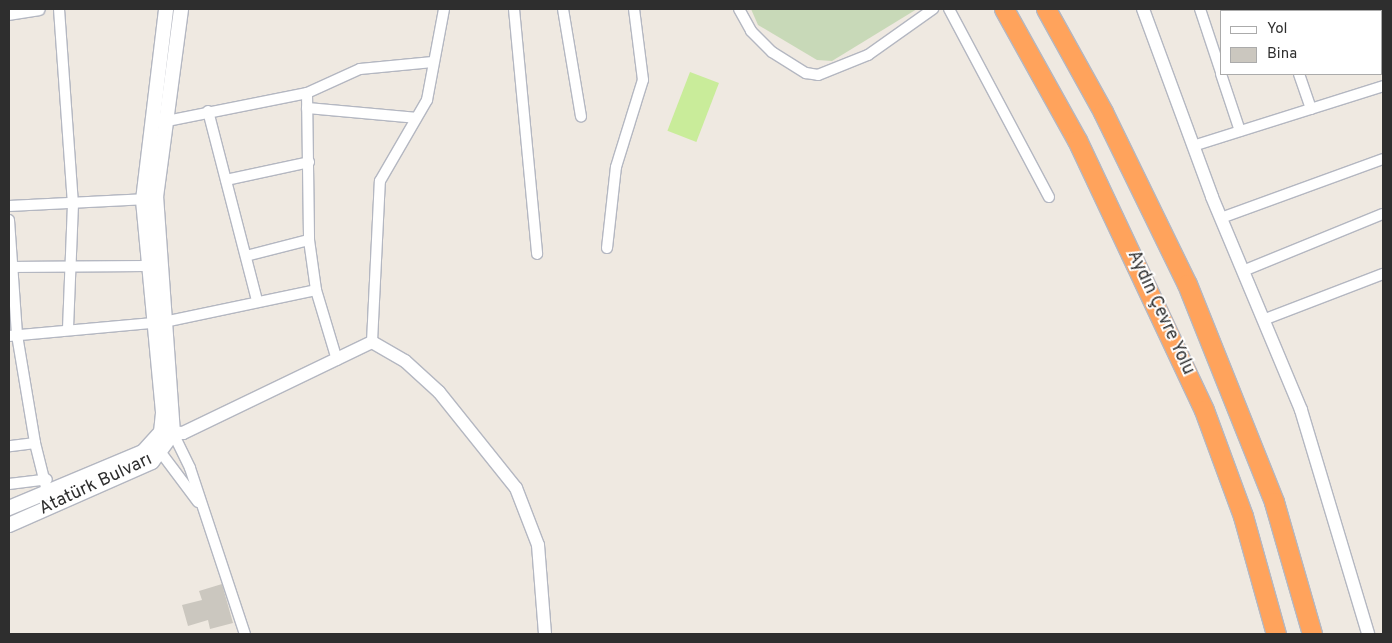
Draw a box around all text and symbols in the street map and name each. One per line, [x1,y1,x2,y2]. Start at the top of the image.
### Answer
legend [1220,10,1382,75]
text: Yol [1267,20,1288,39]
text: Bina [1267,45,1297,64]
street label: Aydın Çevre Yolu [1122,247,1198,379]
street label: Atatürk Bulvarı [36,449,156,521]

